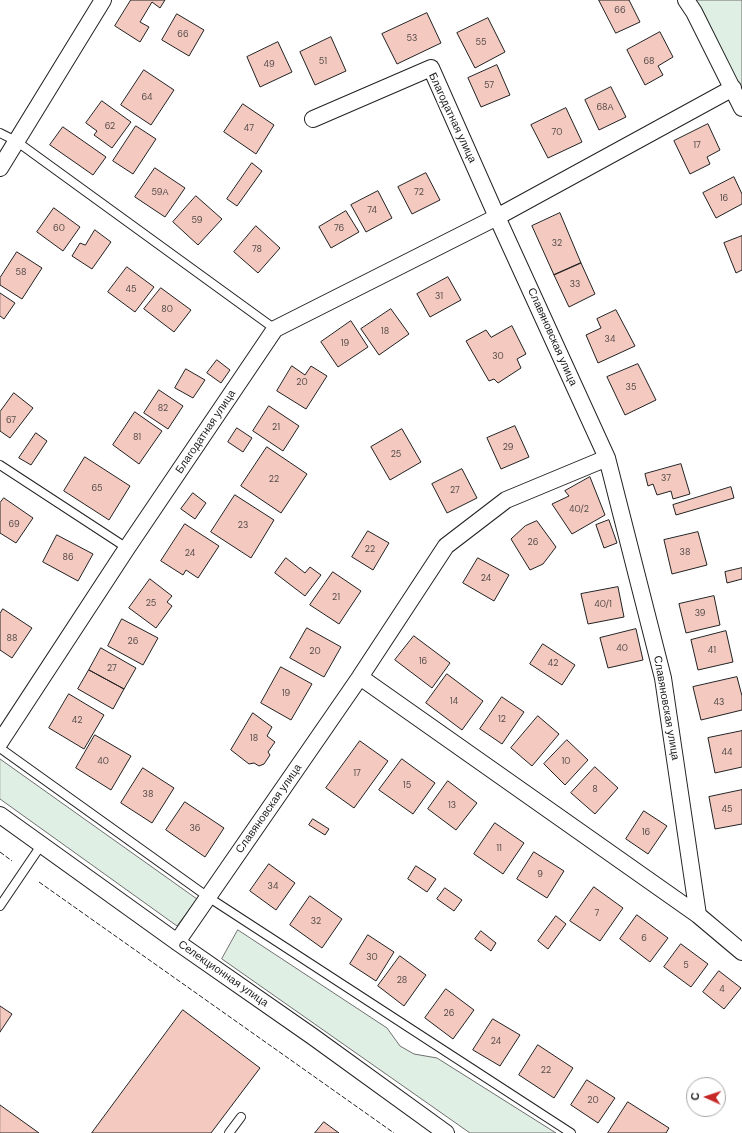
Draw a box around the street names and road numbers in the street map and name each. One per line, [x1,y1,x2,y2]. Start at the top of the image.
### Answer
street label: Благодатная улица [425,71,479,165]
street label: Славяновская улица [524,286,580,388]
street label: Благодатная улица [173,388,239,476]
street label: Славяновская улица [650,655,682,761]
street label: Славяновская улица [233,762,305,856]
street label: Селекционная улица [175,938,271,1010]

